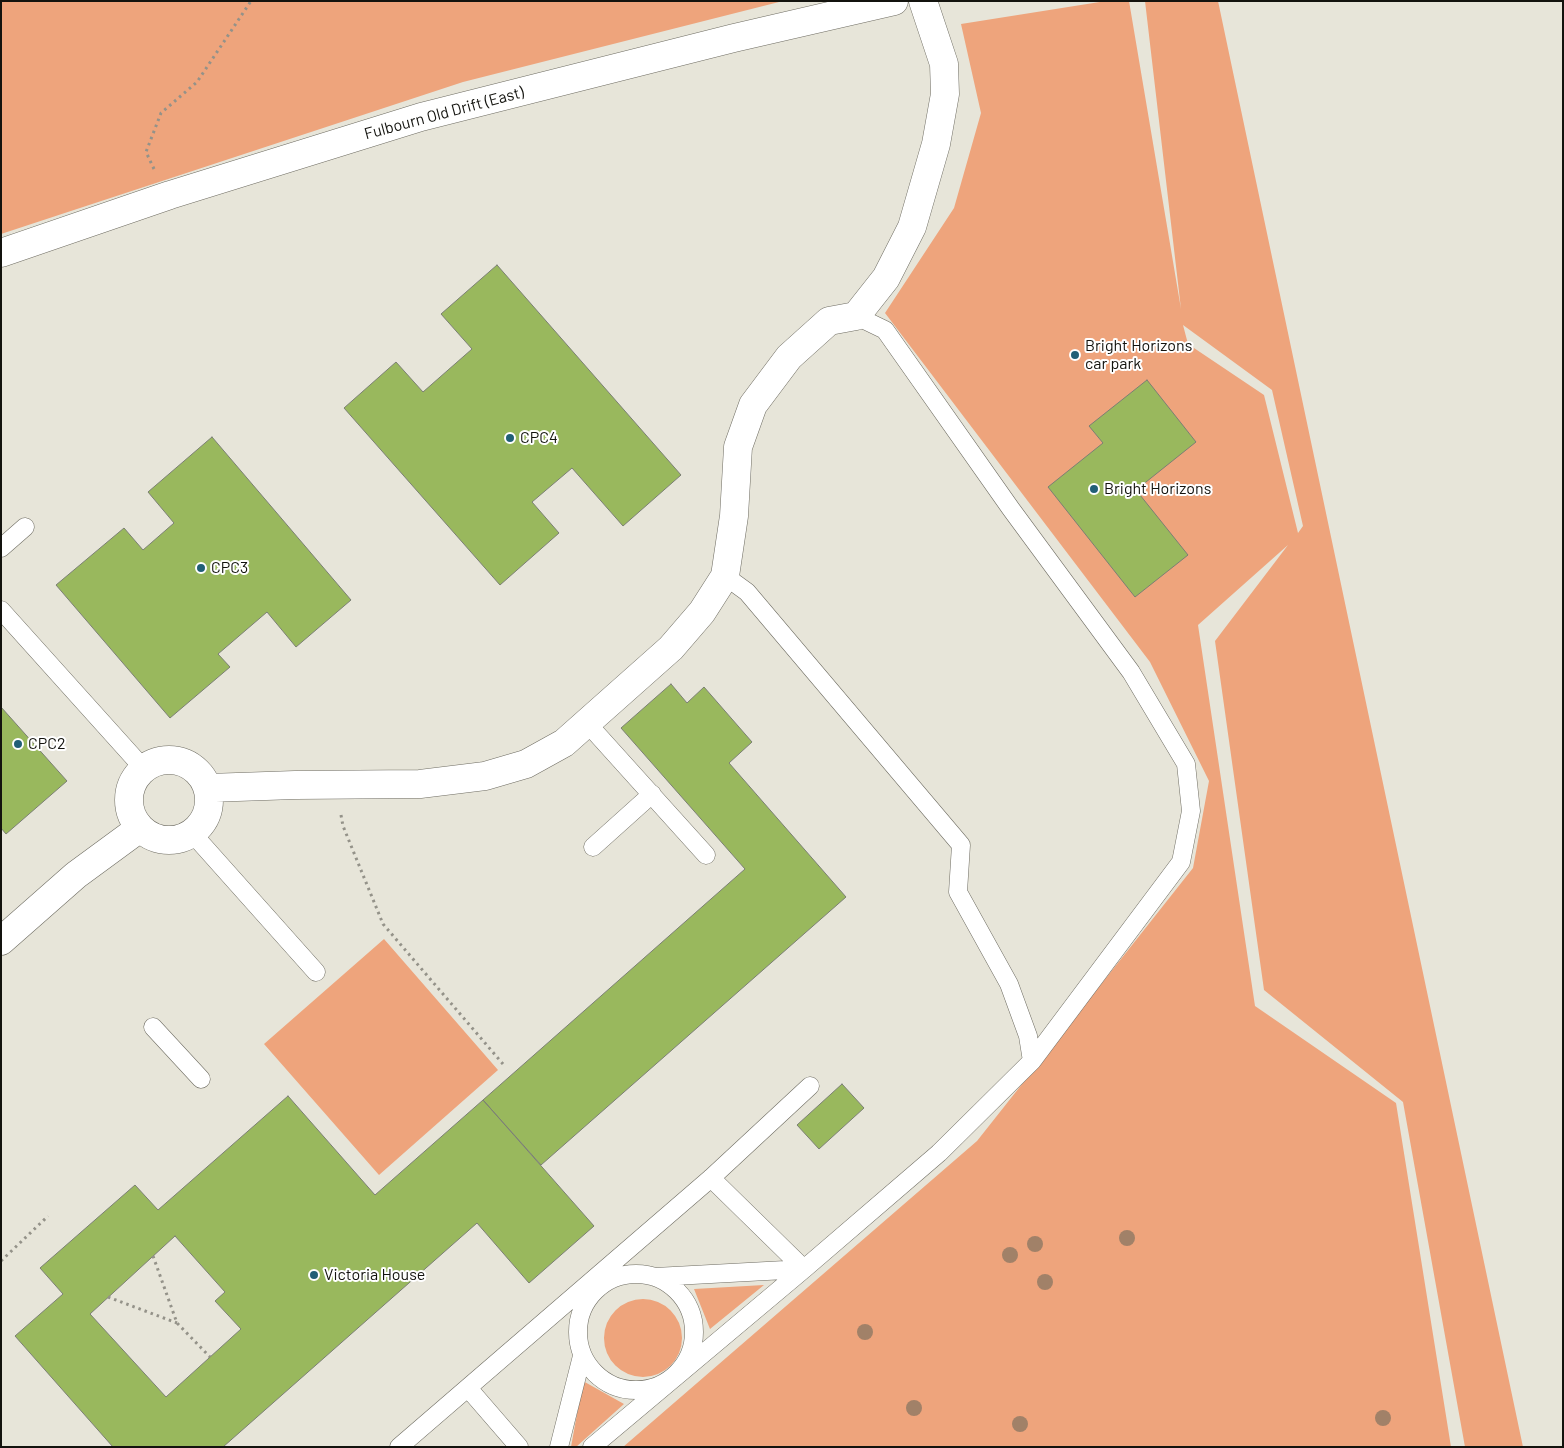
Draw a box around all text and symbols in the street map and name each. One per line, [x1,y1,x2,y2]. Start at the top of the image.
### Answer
street label: Fulbourn Old Drift (East) [362,82,526,144]
place label: Bright Horizons car park [1085,336,1192,374]
marker: Bright Horizons car park [1069,349,1081,361]
place label: CPC4 [520,428,558,448]
marker: CPC4 [504,432,516,444]
place label: Bright Horizons [1104,479,1211,499]
marker: Bright Horizons [1088,483,1100,495]
place label: CPC3 [211,558,248,578]
marker: CPC3 [195,562,207,574]
place label: CPC2 [28,734,65,754]
marker: CPC2 [12,738,24,750]
place label: Victoria House [324,1265,425,1285]
marker: Victoria House [308,1269,320,1281]

